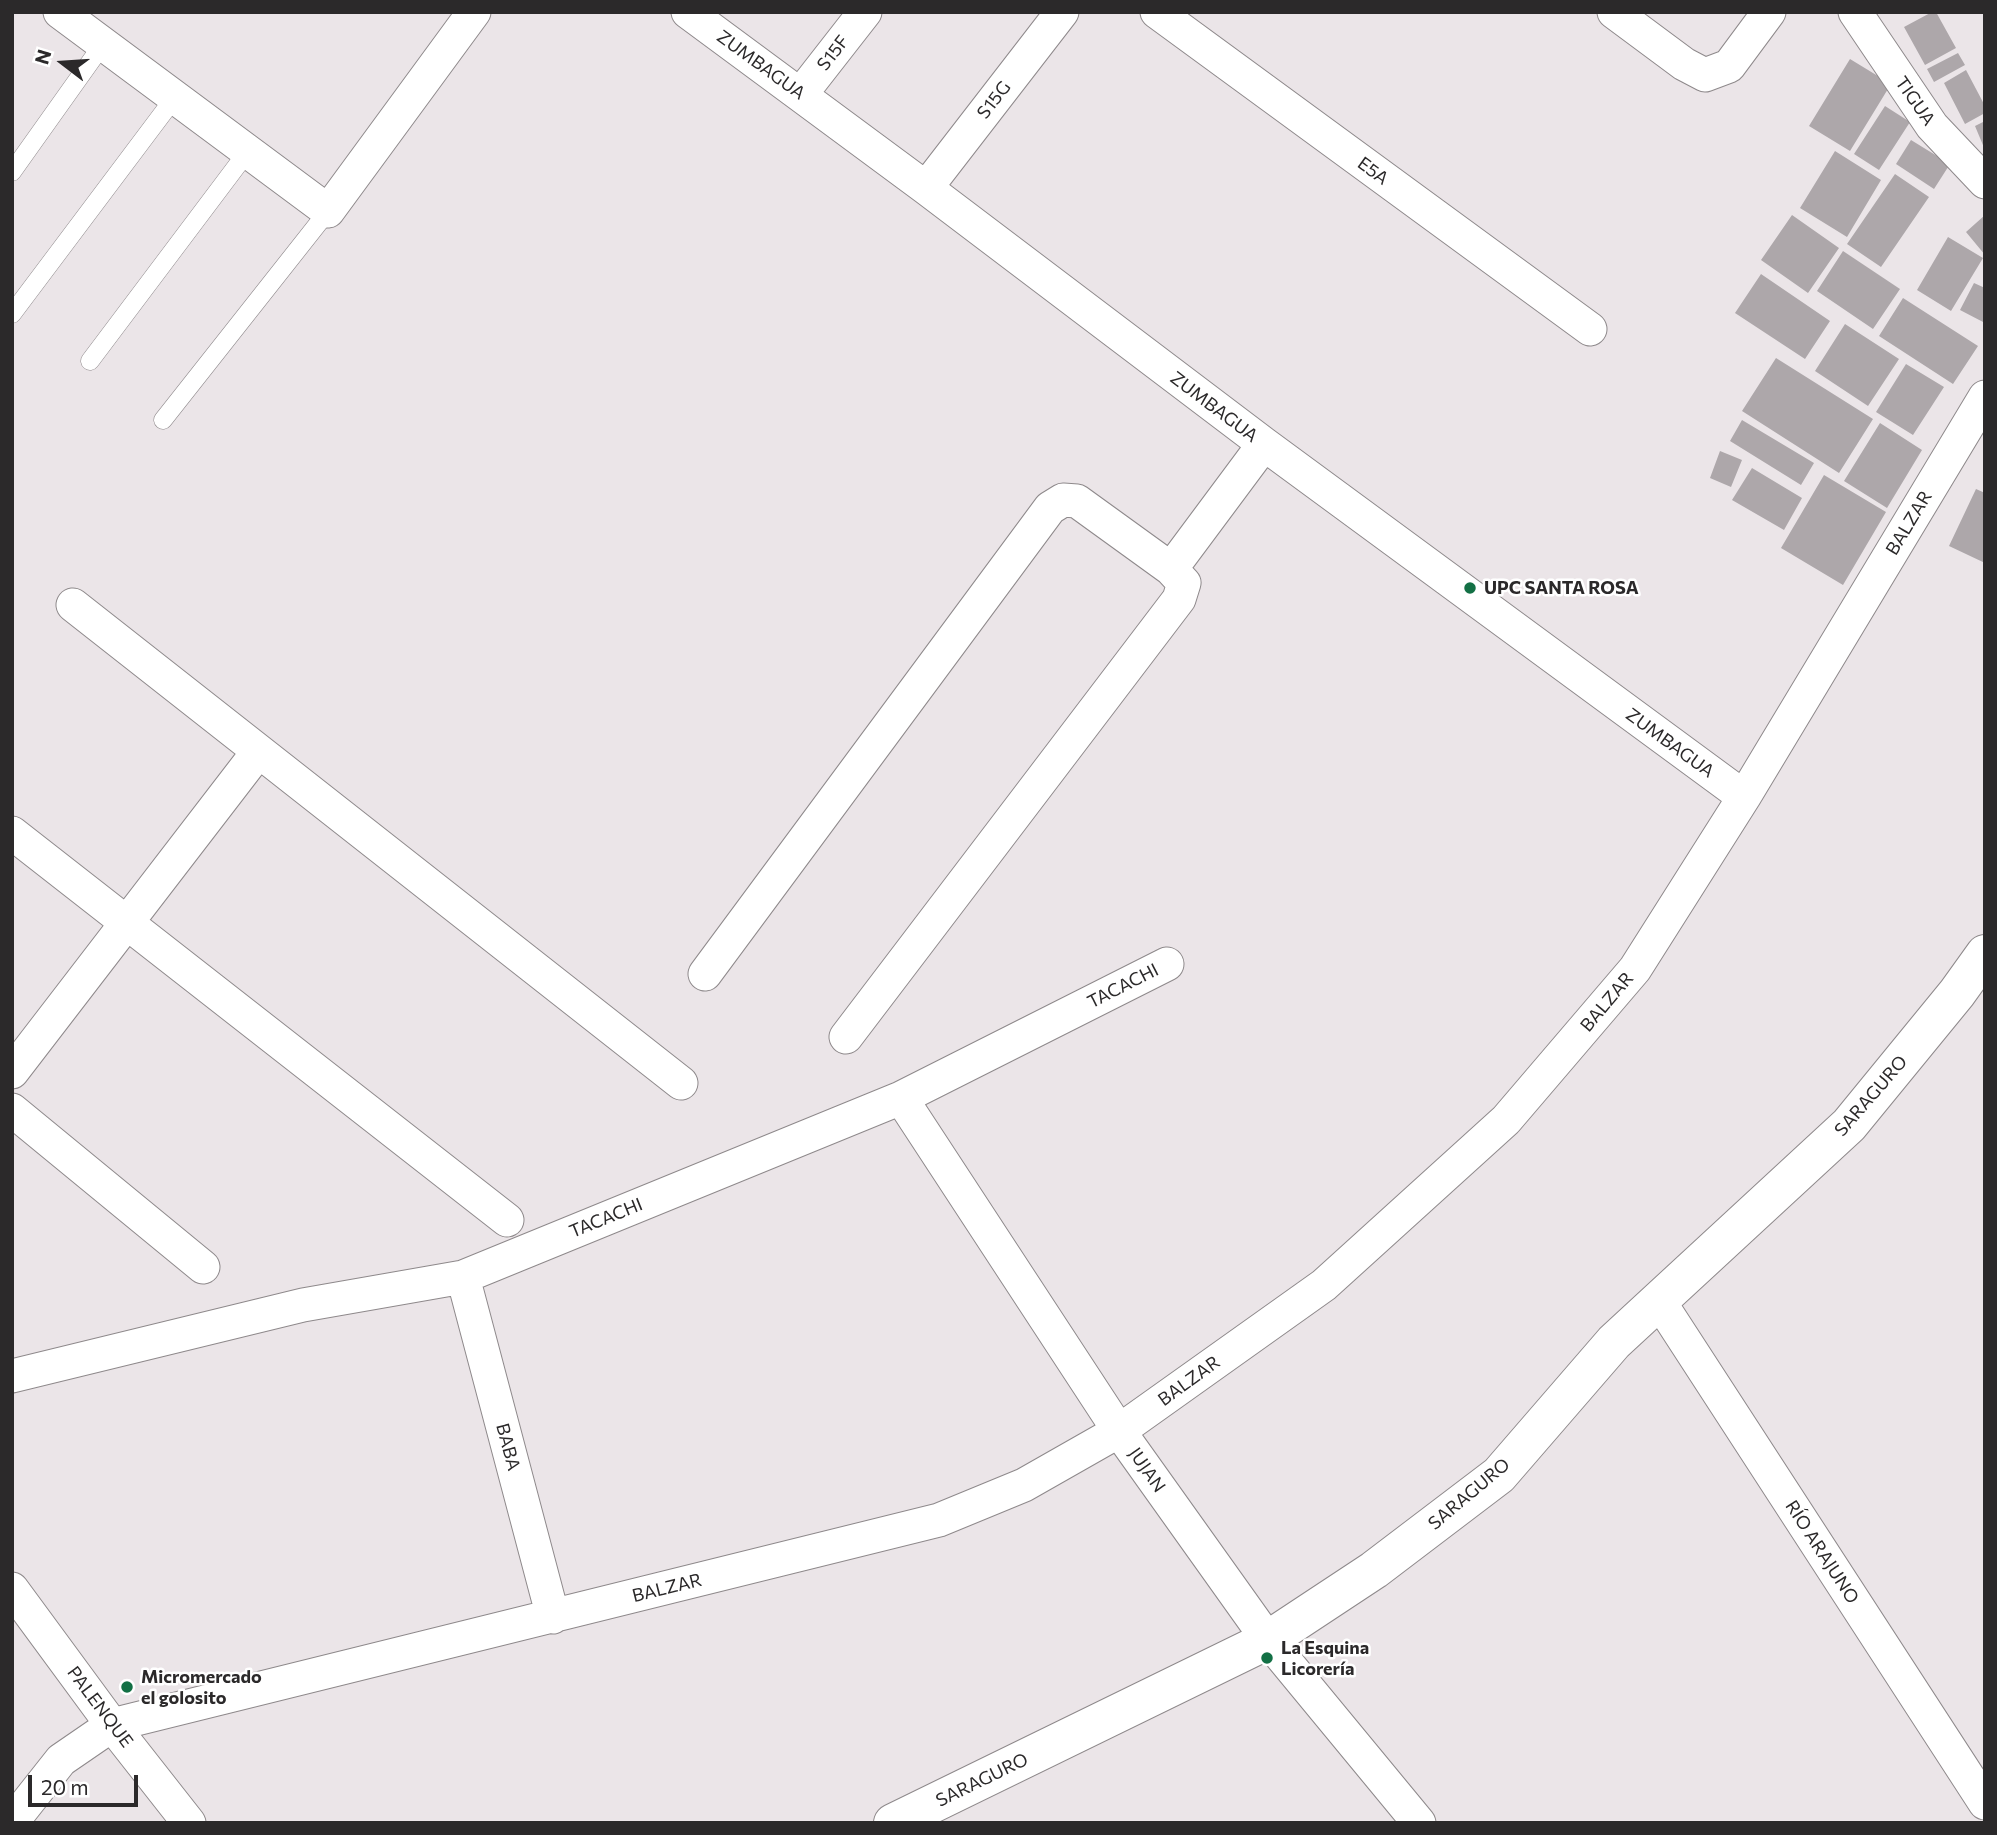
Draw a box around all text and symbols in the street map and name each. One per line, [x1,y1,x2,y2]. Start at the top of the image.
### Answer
street label: ZUMBAGUA [713,26,809,104]
north arrow [28,28,98,98]
street label: S15F [813,31,853,75]
text: N [29,47,56,67]
street label: TIGUA [1890,72,1940,130]
street label: S15G [973,77,1015,123]
street label: E5A [1353,153,1393,189]
street label: ZUMBAGUA [1166,367,1262,447]
street label: BALZAR [1881,487,1937,559]
place label: UPC SANTA ROSA [1484,577,1639,599]
marker: UPC SANTA ROSA [1462,580,1478,596]
street label: ZUMBAGUA [1622,704,1718,782]
street label: TACACHI [1084,959,1162,1013]
street label: BALZAR [1576,968,1638,1036]
street label: SARAGURO [1830,1051,1912,1141]
street label: TACACHI [566,1194,646,1242]
street label: BALZAR [1154,1351,1224,1411]
street label: BABA [491,1421,525,1473]
street label: JUJAN [1124,1443,1170,1497]
street label: SARAGURO [1424,1454,1514,1534]
street label: RÍO ARAJUNO [1781,1496,1863,1608]
street label: BALZAR [630,1569,704,1607]
place label: La Esquina Licorería [1281,1637,1369,1680]
marker: La Esquina Licorería [1259,1650,1275,1666]
street label: PALENQUE [63,1662,137,1752]
place label: Micromercado el golosito [141,1666,262,1708]
marker: Micromercado el golosito [119,1679,135,1695]
street label: SARAGURO [932,1748,1032,1812]
scale bar [32,1762,142,1806]
text: 20 m [41,1774,89,1799]

